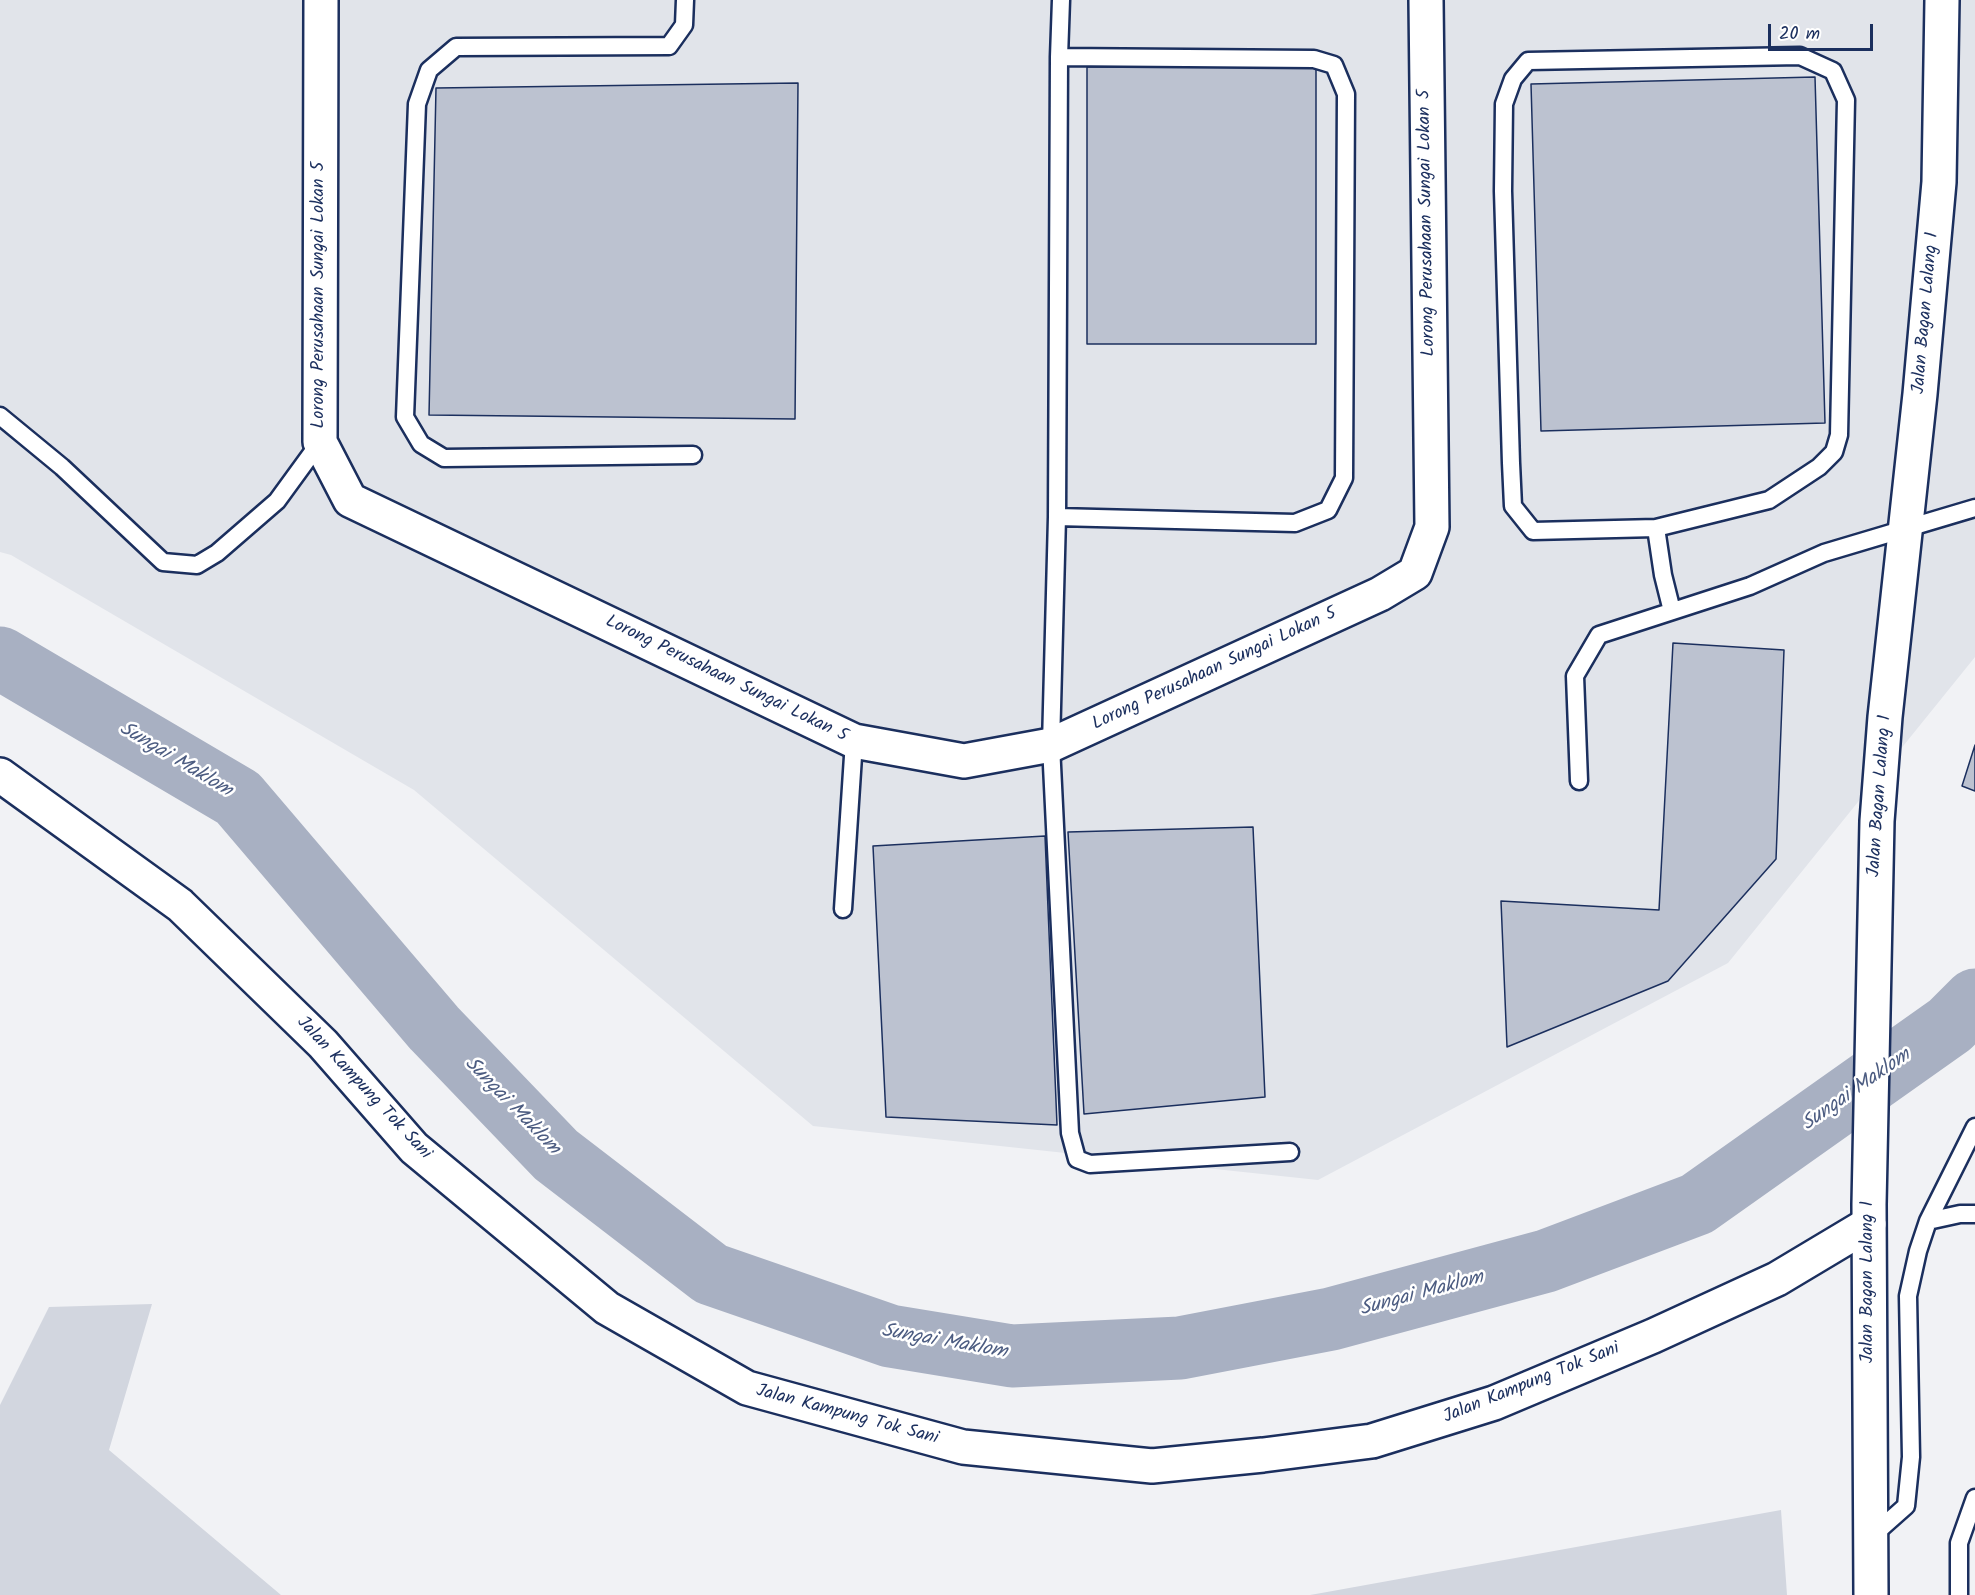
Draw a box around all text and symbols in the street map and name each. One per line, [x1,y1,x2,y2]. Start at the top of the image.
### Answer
scale bar [1771,12,1876,50]
text: 20 m [1779,20,1820,49]
street label: Lorong Perusahaan Sungai Lokan 5 [1415,89,1441,357]
street label: Lorong Perusahaan Sungai Lokan 5 [309,161,331,429]
street label: Jalan Bagan Lalang 1 [1909,231,1945,395]
street label: Lorong Perusahaan Sungai Lokan 5 [1089,604,1341,736]
street label: Lorong Perusahaan Sungai Lokan 5 [601,612,851,748]
street label: Jalan Bagan Lalang 1 [1865,714,1897,878]
water label: Sungai Maklom [114,718,236,804]
street label: Jalan Kampung Tok Sani [291,1013,435,1165]
water label: Sungai Maklom [1798,1045,1916,1137]
water label: Sungai Maklom [458,1053,564,1161]
street label: Jalan Bagan Lalang 1 [1858,1201,1880,1363]
water label: Sungai Maklom [1358,1267,1486,1323]
water label: Sungai Maklom [879,1320,1009,1366]
street label: Jalan Kampung Tok Sani [1441,1339,1623,1429]
street label: Jalan Kampung Tok Sani [753,1381,941,1451]

